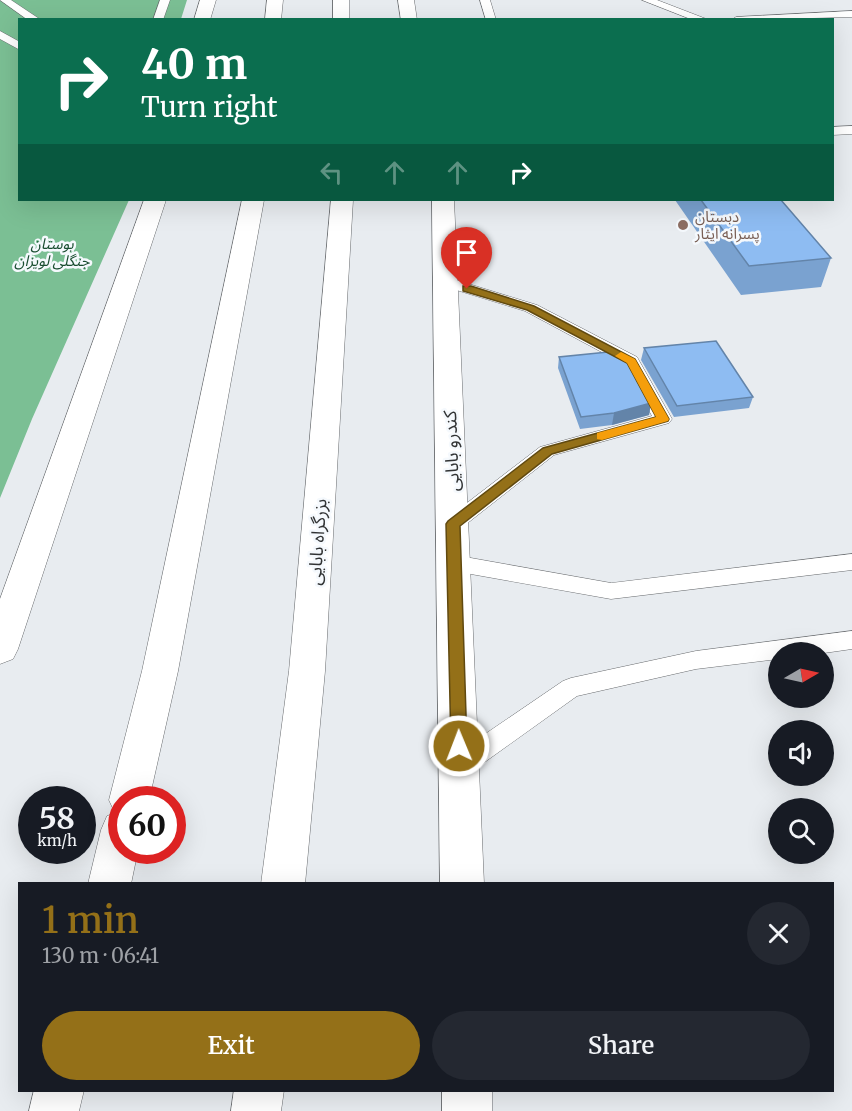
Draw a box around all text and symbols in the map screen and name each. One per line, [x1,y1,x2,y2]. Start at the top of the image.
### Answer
text: 40 m [141,38,247,90]
icon: right [42,42,120,120]
text: Turn right [141,90,278,124]
icon: left [315,156,348,189]
icon: ahead [378,156,411,189]
icon: ahead [441,156,474,189]
icon: right [504,156,537,189]
place label: دبستان پسرانه ایثار [694,207,760,244]
marker: دبستان پسرانه ایثار [676,218,690,232]
pin [441,227,492,289]
park label: بوستان جنگلی لویزان [14,234,90,270]
icon: arrive [450,236,483,269]
street label: کندرو بابایی [438,410,464,492]
street label: بزرگراه بابایی [303,498,331,586]
north arrow [768,642,834,708]
map controls [768,642,834,864]
position arrow [427,714,491,778]
button: sound [768,720,834,786]
speed limit sign: 60 [108,786,186,864]
button: search [768,798,834,864]
text: 58 [39,799,75,837]
text: km/h [37,831,77,850]
text: 1 min [42,898,139,943]
button: close [747,902,810,965]
text: 130 m · 06:41 [42,943,159,968]
button: Exit [42,1011,420,1080]
button: Share [432,1011,810,1080]

